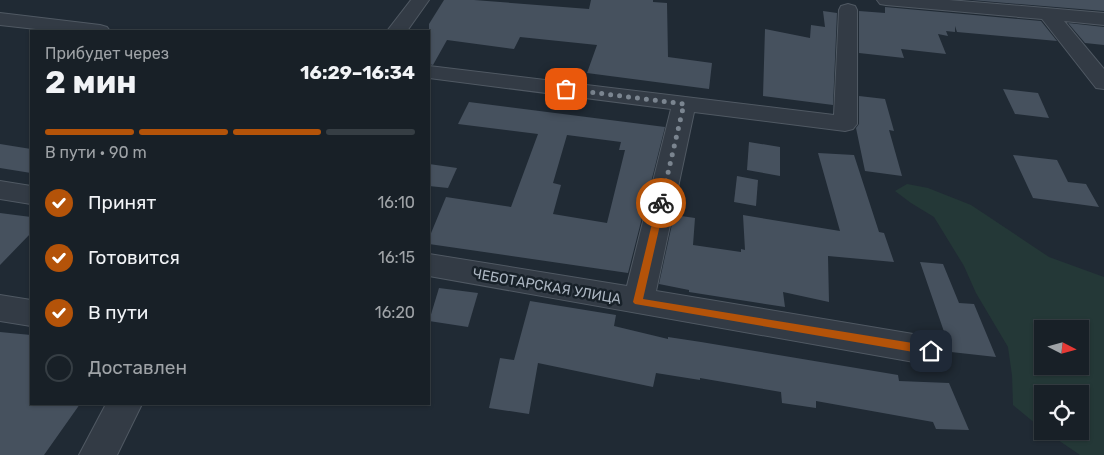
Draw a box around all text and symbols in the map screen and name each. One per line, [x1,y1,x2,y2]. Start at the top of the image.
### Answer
text: Прибудет через [45,44,169,63]
text: 16:29–16:34 [300,61,415,84]
text: 2 мин [45,63,137,101]
pin [545,68,587,110]
icon: bag [552,75,580,103]
text: В пути · 90 m [45,143,147,162]
courier [636,178,686,228]
icon: check [45,189,73,217]
icon: bike [647,189,675,217]
text: Принят [88,191,156,214]
text: 16:10 [377,193,415,212]
icon: check [45,244,73,272]
text: Готовится [88,246,180,269]
text: 16:15 [378,248,415,267]
street label: ЧЕБОТАРСКАЯ УЛИЦА [471,265,623,308]
icon: check [45,299,73,327]
text: В пути [88,301,148,324]
text: 16:20 [375,303,415,322]
north arrow [1034,320,1089,375]
map controls [1034,320,1089,440]
pin [910,330,952,372]
icon: home [917,337,945,365]
text: Доставлен [88,356,187,379]
button: locate [1034,385,1089,440]

